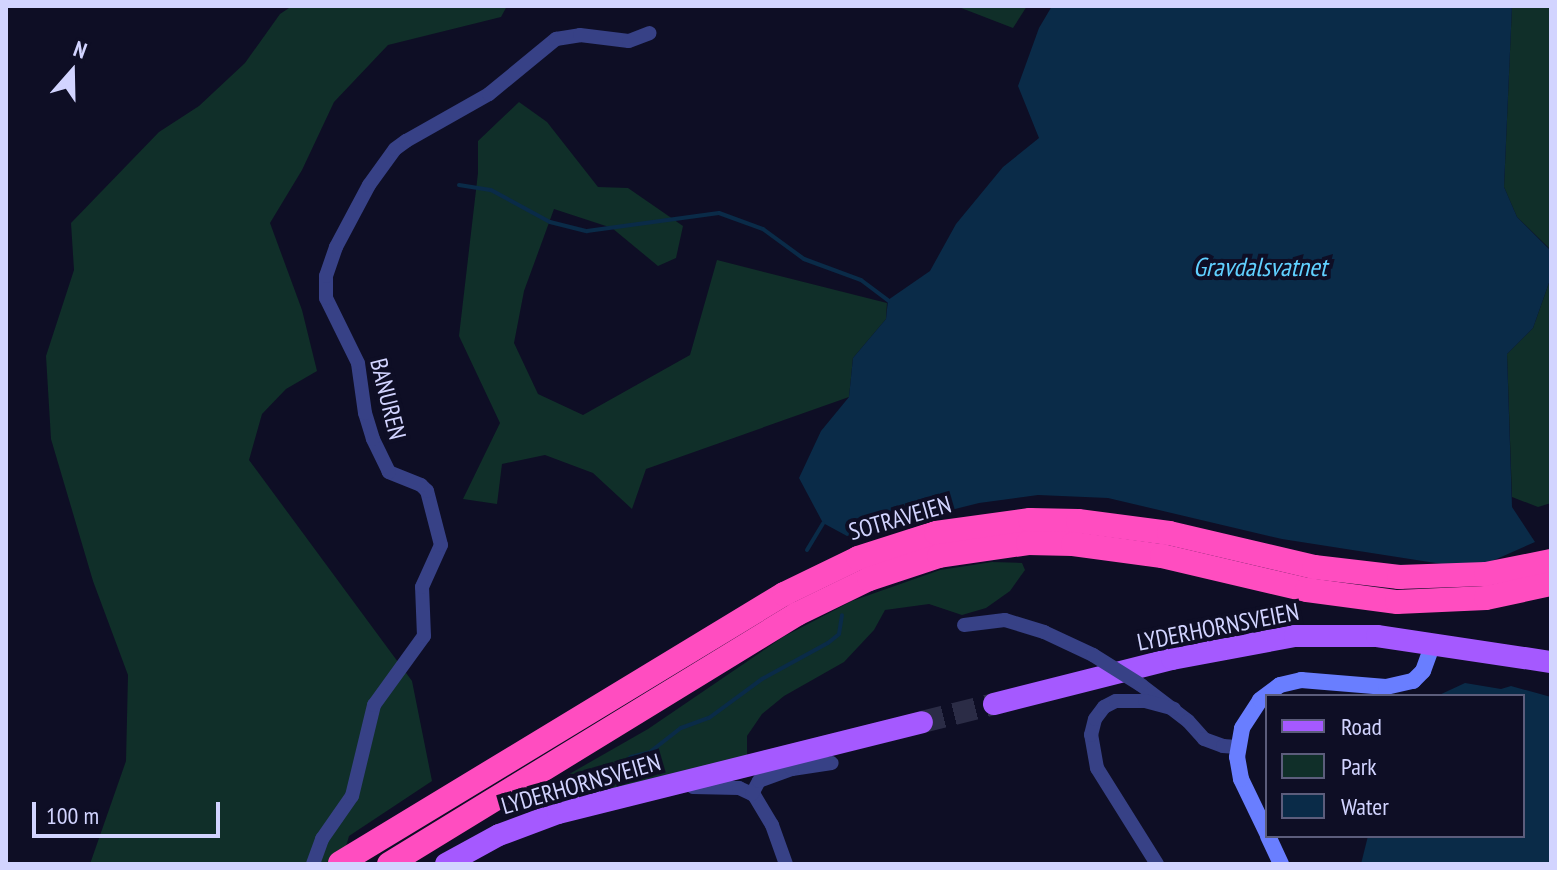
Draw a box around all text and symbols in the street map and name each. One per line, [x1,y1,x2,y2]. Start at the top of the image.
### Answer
north arrow [32,32,112,112]
text: N [70,34,91,65]
water label: Gravdalsvatnet [1193,251,1327,283]
street label: BANUREN [364,355,412,443]
street label: SOTRAVEIEN [846,490,954,546]
street label: LYDERHORNSVEIEN [1135,597,1301,657]
legend [1265,694,1525,838]
text: Road [1341,711,1382,742]
street label: LYDERHORNSVEIEN [498,748,664,820]
text: Park [1341,751,1377,782]
scale bar [36,786,224,836]
text: Water [1341,791,1389,822]
text: 100 m [46,800,99,831]

